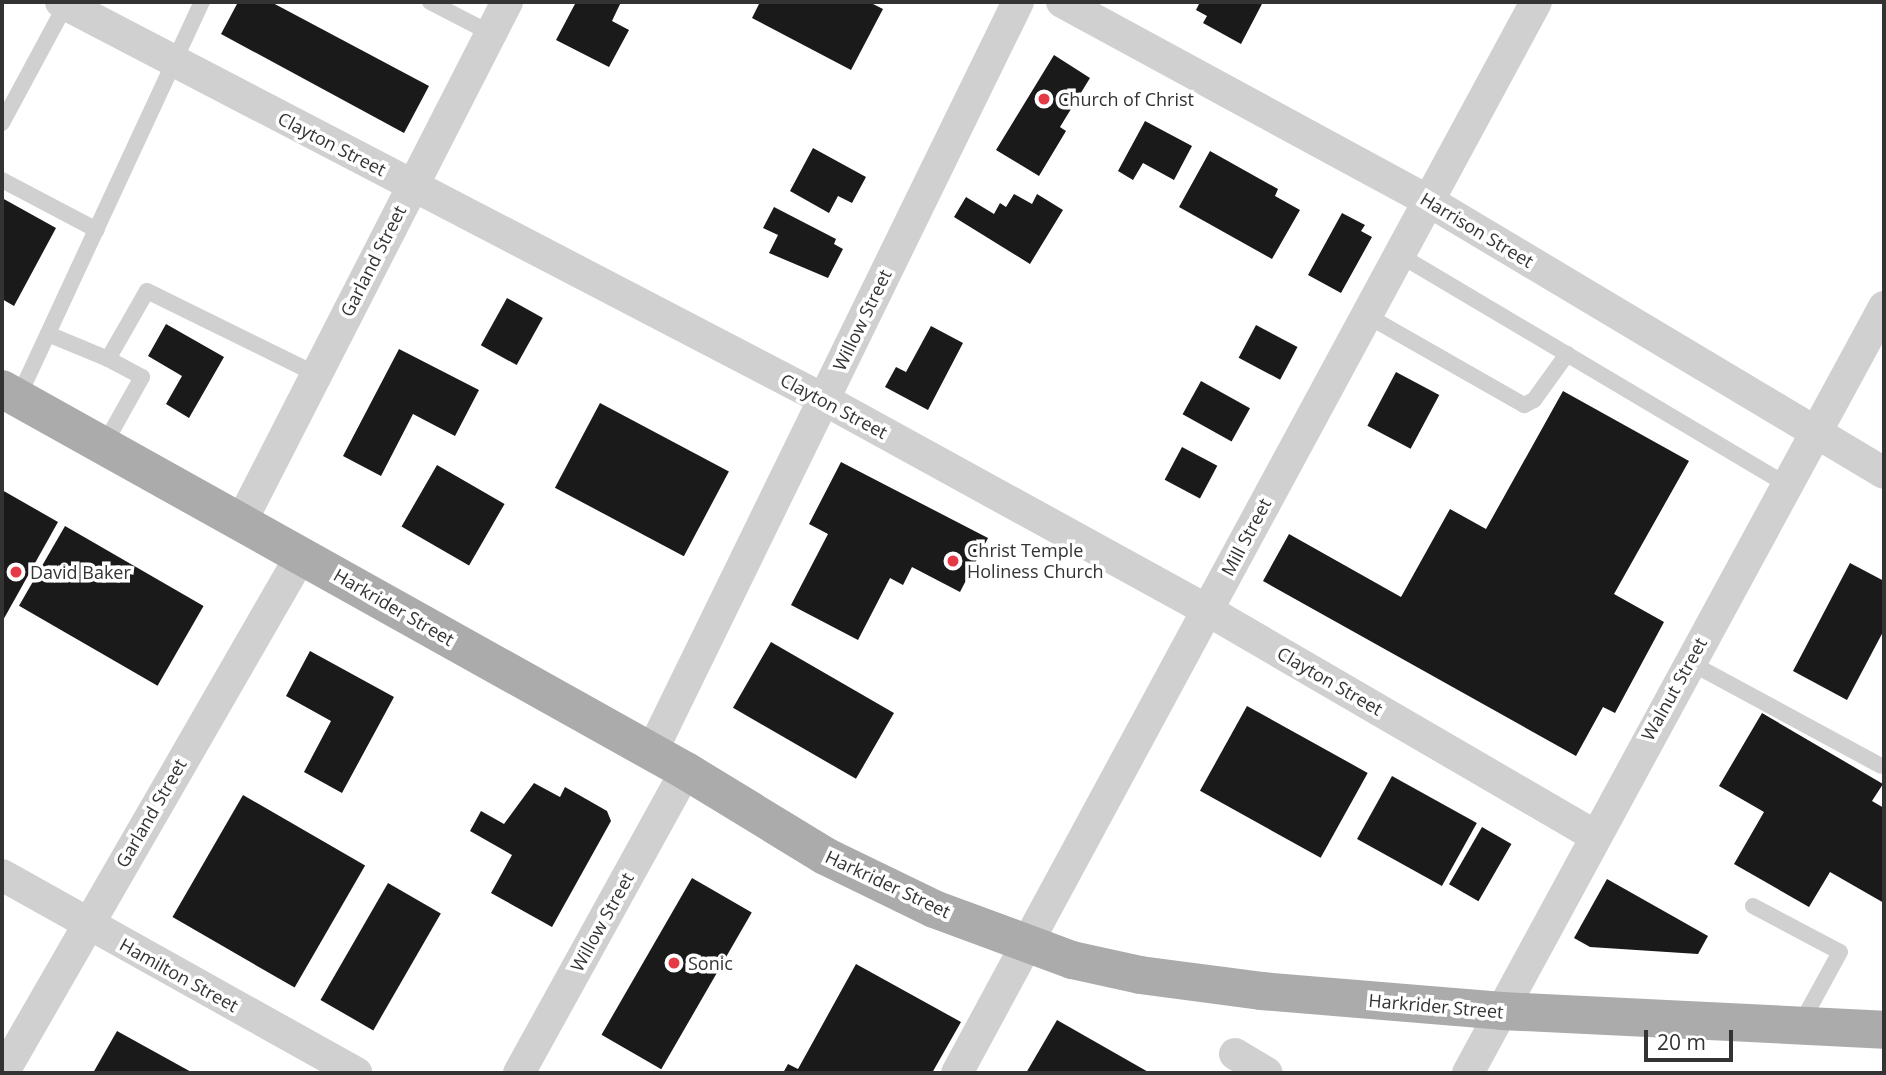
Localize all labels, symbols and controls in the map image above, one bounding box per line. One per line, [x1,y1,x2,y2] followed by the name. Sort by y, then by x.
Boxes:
[1058,88,1194,110] place label: Church of Christ
[1036,91,1052,107] marker: Church of Christ
[274,108,390,180] street label: Clayton Street
[1417,188,1537,272] street label: Harrison Street
[336,202,410,320] street label: Garland Street
[828,266,896,374] street label: Willow Street
[777,369,891,443] street label: Clayton Street
[1217,495,1275,579] street label: Mill Street
[967,540,1104,582] place label: Christ Temple Holiness Church
[945,553,961,569] marker: Christ Temple Holiness Church
[30,561,131,583] place label: David Baker
[8,564,24,580] marker: David Baker
[330,564,458,650] street label: Harkrider Street
[1637,634,1711,744] street label: Walnut Street
[1273,642,1387,720] street label: Clayton Street
[111,755,191,871] street label: Garland Street
[822,846,954,922] street label: Harkrider Street
[566,869,638,975] street label: Willow Street
[116,933,242,1017] street label: Hamilton Street
[688,952,733,974] place label: Sonic
[666,955,682,971] marker: Sonic
[1368,989,1504,1023] street label: Harkrider Street
[1648,1016,1737,1060] scale bar
[1657,1028,1706,1056] text: 20 m

